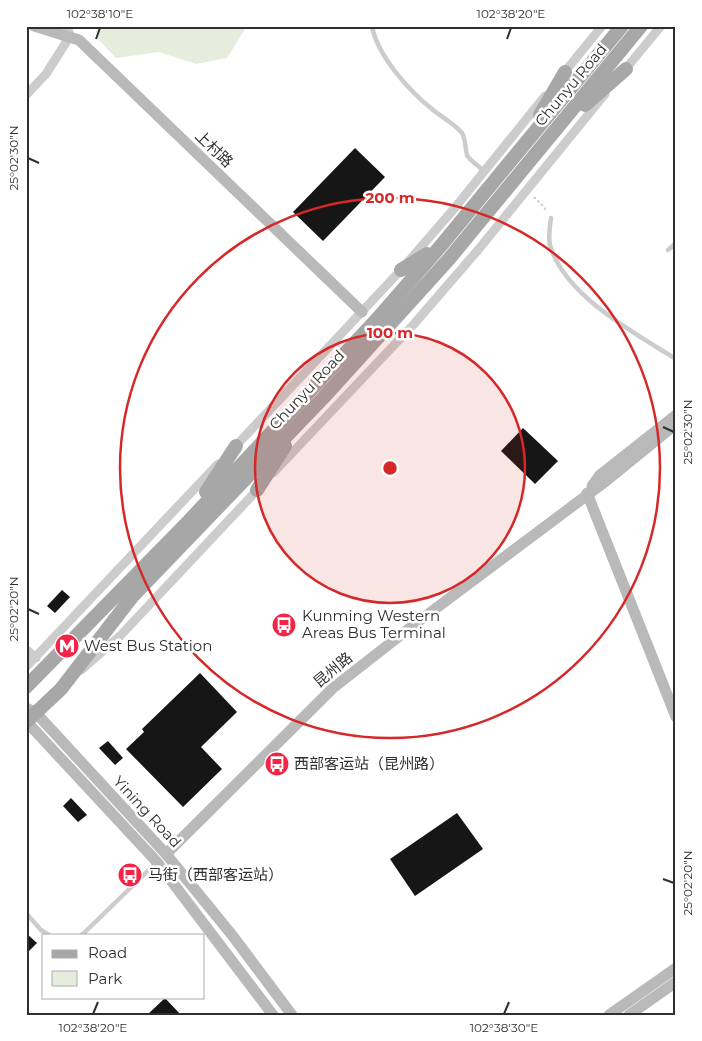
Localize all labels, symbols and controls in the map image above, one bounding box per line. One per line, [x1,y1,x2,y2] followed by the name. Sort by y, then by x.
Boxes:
[67,6,133,21] text: 102°38'10"E
[477,6,545,21] text: 102°38'20"E
[531,39,611,130] street label: Chunyu Road
[6,126,21,190] text: 25°02'30"N
[192,126,237,171] street label: 上村路
[365,188,415,207] text: 200 m
[367,323,413,342] text: 100 m
[265,346,348,433] street label: Chunyu Road
[680,400,695,464] text: 25°02'30"N
[381,459,399,477] centre of rings
[6,576,21,642] text: 25°02'20"N
[302,606,446,642] place label: Kunming Western Areas Bus Terminal
[271,612,297,638] bus stop icon: Kunming Western Areas Bus Terminal
[54,633,80,659] metro station icon: West Bus Station
[84,636,212,655] place label: West Bus Station
[309,648,356,691] street label: 昆州路
[264,751,290,777] bus stop icon: 西部客运站（昆州路）
[294,754,444,773] place label: 西部客运站（昆州路）
[109,772,185,851] street label: Yining Road
[680,850,695,916] text: 25°02'20"N
[117,862,143,888] bus stop icon: 马街（西部客运站）
[148,865,283,884] place label: 马街（西部客运站）
[42,934,205,998] legend
[88,943,127,962] text: Road
[88,969,122,988] text: Park
[59,1020,127,1035] text: 102°38'20"E
[470,1020,538,1035] text: 102°38'30"E

